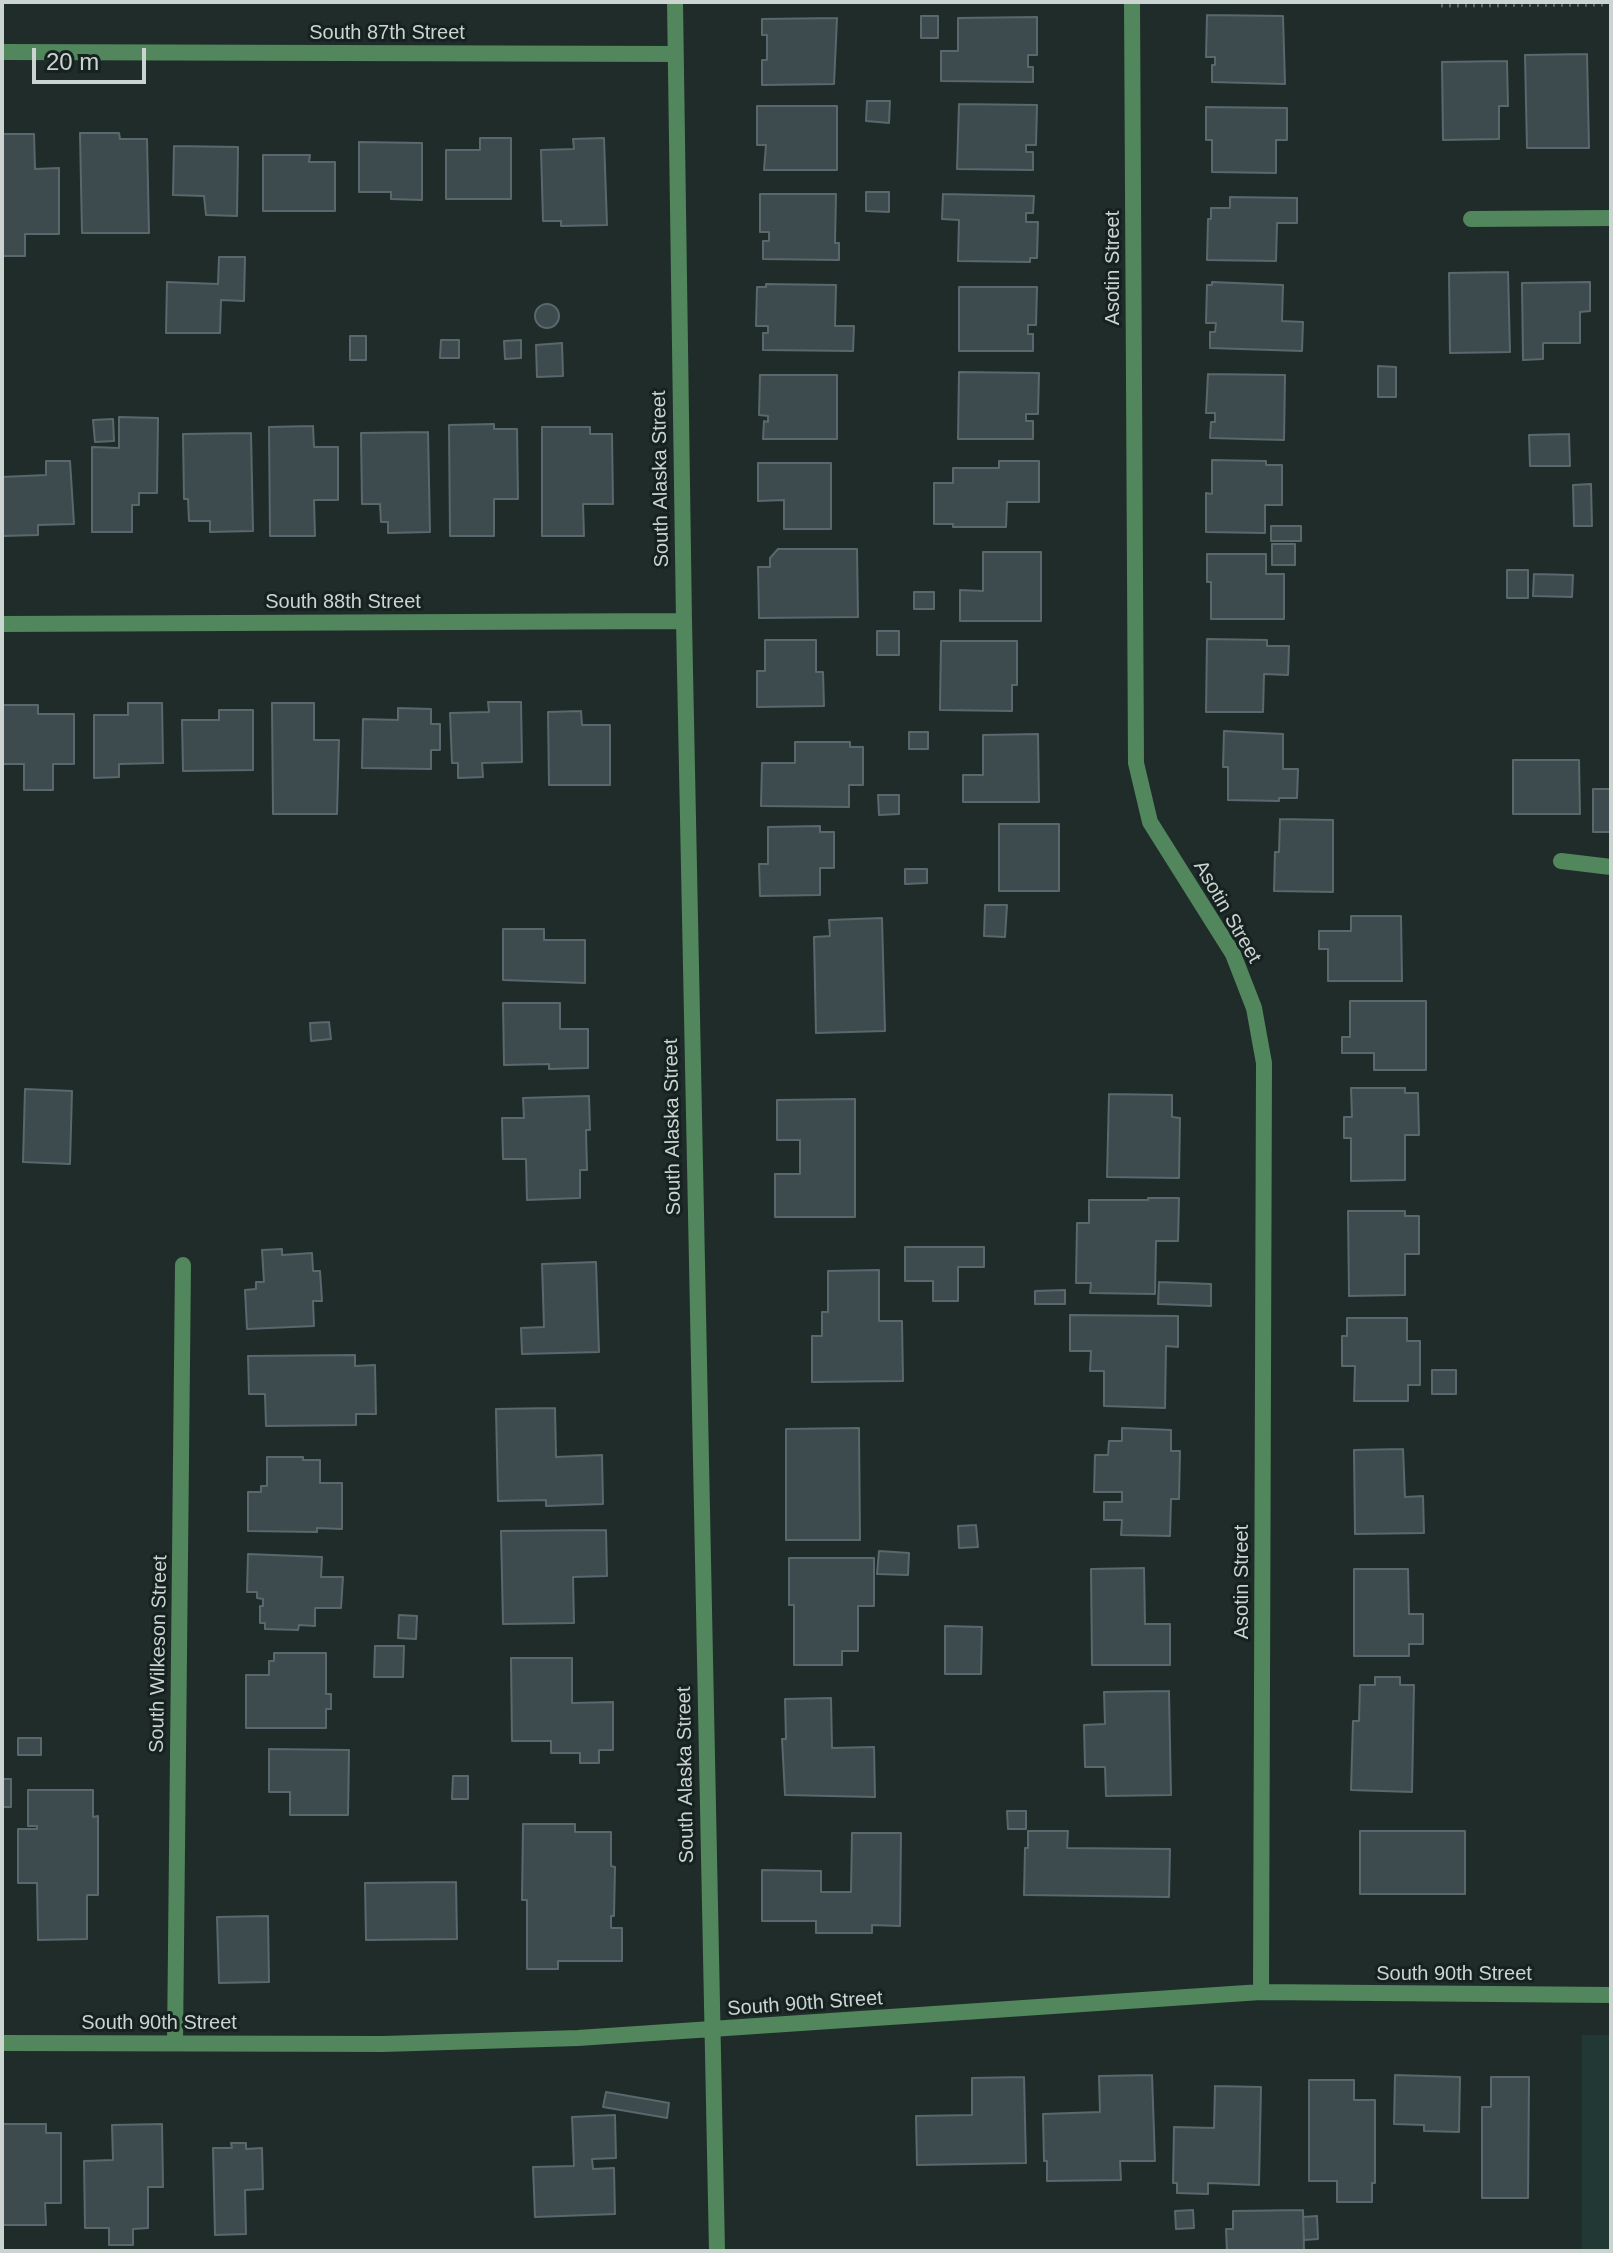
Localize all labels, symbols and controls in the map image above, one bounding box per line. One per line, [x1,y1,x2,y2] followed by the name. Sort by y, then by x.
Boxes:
[309,21,465,45] street label: South 87th Street
[36,32,150,82] scale bar
[46,48,99,75] text: 20 m
[1101,211,1125,325] street label: Asotin Street
[647,390,675,568] street label: South Alaska Street
[265,590,421,614] street label: South 88th Street
[1188,856,1266,968] street label: Asotin Street
[659,1038,687,1216] street label: South Alaska Street
[1230,1525,1254,1639] street label: Asotin Street
[145,1555,173,1753] street label: South Wilkeson Street
[672,1686,700,1864] street label: South Alaska Street
[1376,1962,1532,1986] street label: South 90th Street
[727,1987,883,2021] street label: South 90th Street
[81,2011,237,2035] street label: South 90th Street

